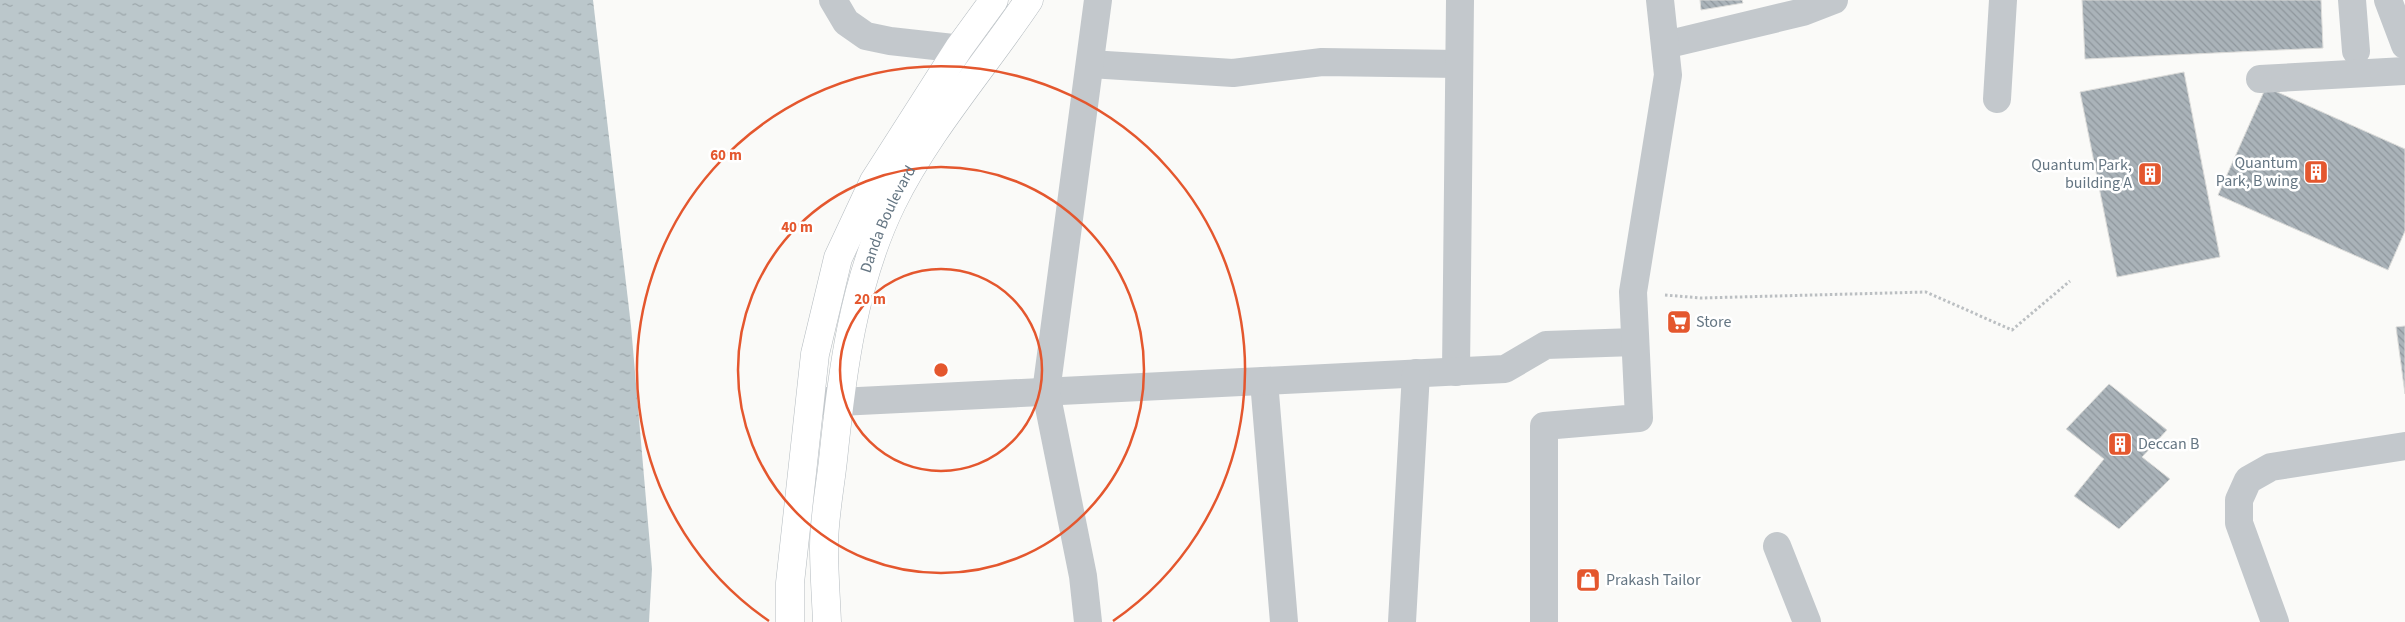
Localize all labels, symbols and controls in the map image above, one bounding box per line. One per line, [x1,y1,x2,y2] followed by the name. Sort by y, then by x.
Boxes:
[710,145,742,166] text: 60 m
[2216,152,2298,192] place label: Quantum Park, B wing
[2031,154,2132,194] place label: Quantum Park, building A
[2303,159,2329,185] building icon: Quantum Park, B wing
[855,161,921,276] street label: Danda Boulevard
[2137,161,2163,187] building icon: Quantum Park, building A
[781,217,813,238] text: 40 m
[854,289,886,310] text: 20 m
[1666,309,1692,335] supermarket icon: Store
[1696,311,1731,333] place label: Store
[932,361,950,379] centre of rings
[2107,431,2133,457] building icon: Deccan B
[2138,433,2199,455] place label: Deccan B
[1575,567,1601,593] shop icon: Prakash Tailor
[1606,569,1701,591] place label: Prakash Tailor

